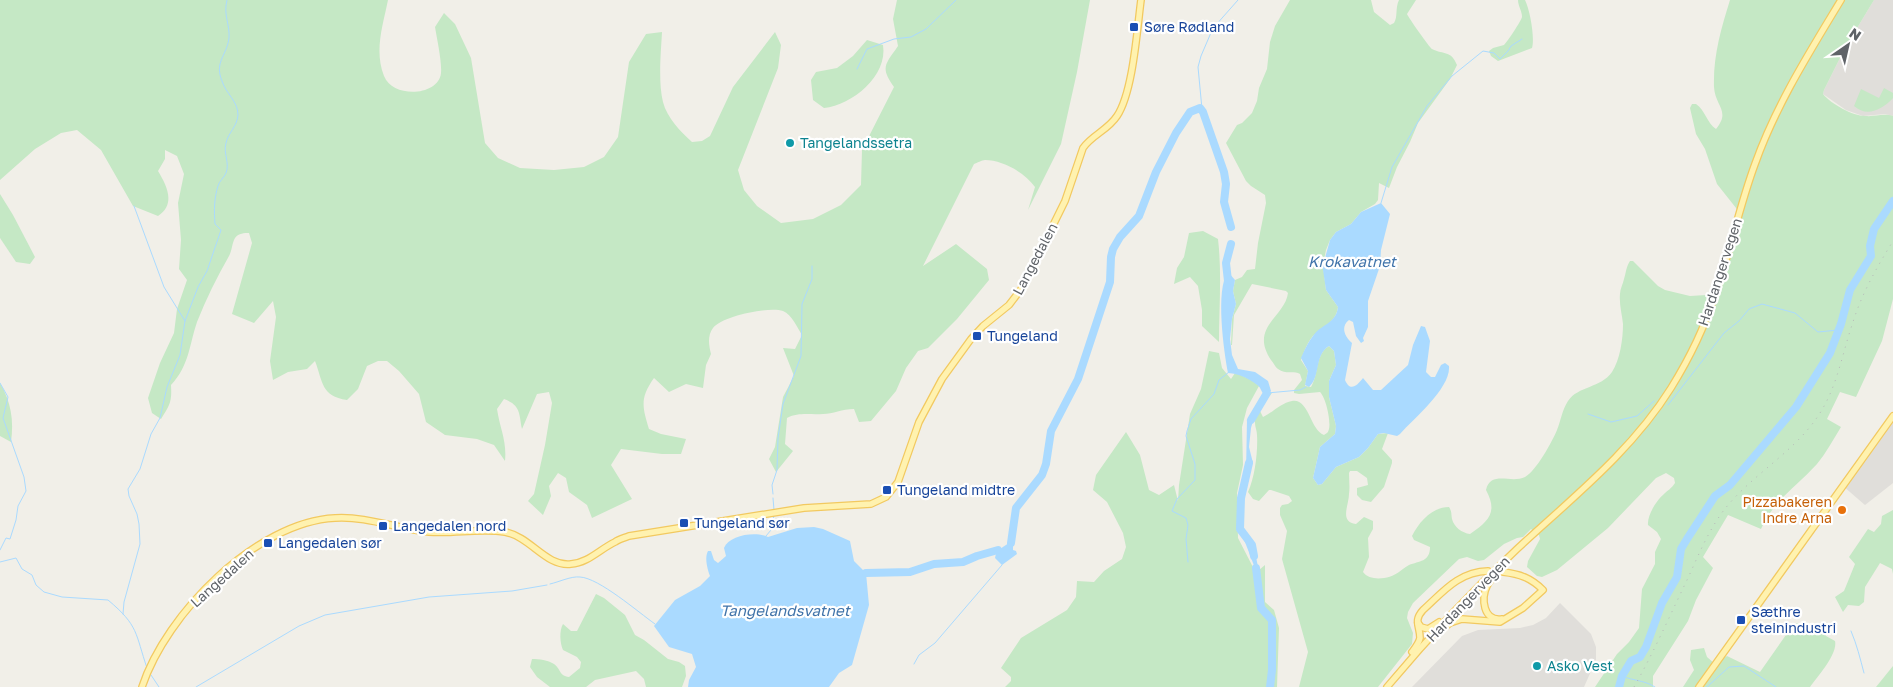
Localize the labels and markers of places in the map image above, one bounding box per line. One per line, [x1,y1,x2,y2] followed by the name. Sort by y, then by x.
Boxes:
[1144,18,1234,35] place label: Søre Rødland
[1128,21,1140,33] marker: Søre Rødland
[800,134,912,151] place label: Tangelandssetra
[784,137,796,149] marker: Tangelandssetra
[987,327,1058,344] place label: Tungeland
[971,330,983,342] marker: Tungeland
[897,481,1015,498] place label: Tungeland midtre
[881,484,893,496] marker: Tungeland midtre
[1742,493,1832,526] place label: Pizzabakeren Indre Arna
[1836,504,1848,516] marker: Pizzabakeren Indre Arna
[694,514,790,531] place label: Tungeland sør
[393,517,506,534] place label: Langedalen nord
[678,517,690,529] marker: Tungeland sør
[377,520,389,532] marker: Langedalen nord
[278,534,382,551] place label: Langedalen sør
[262,537,274,549] marker: Langedalen sør
[1751,603,1836,636] place label: Sæthre steinindustri
[1735,614,1747,626] marker: Sæthre steinindustri
[1547,657,1613,674] place label: Asko Vest
[1531,660,1543,672] marker: Asko Vest

